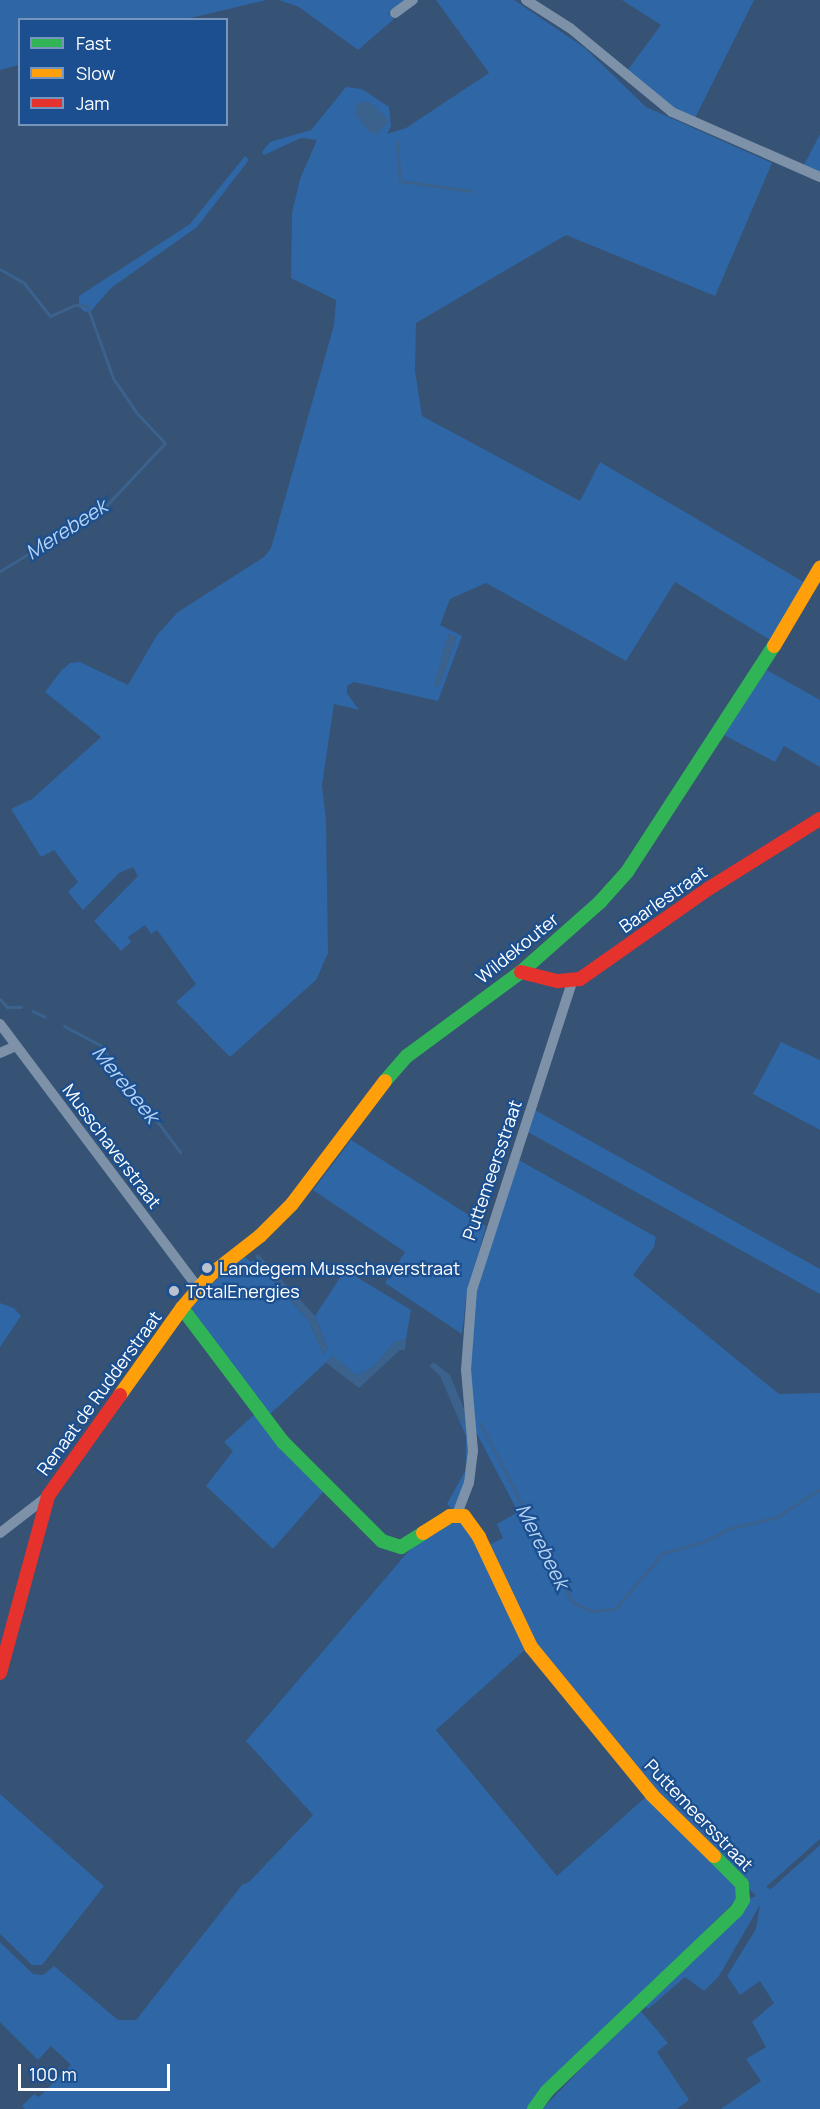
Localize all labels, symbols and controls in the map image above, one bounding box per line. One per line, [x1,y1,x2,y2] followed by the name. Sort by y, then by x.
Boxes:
[18,18,228,126] legend
[76,31,111,55] text: Fast
[76,61,115,85] text: Slow
[76,91,110,115] text: Jam
[21,494,111,564] water label: Merebeek
[615,861,711,937] street label: Baarlestraat
[471,908,563,988] street label: Wildekouter
[88,1041,164,1127] water label: Merebeek
[58,1079,166,1213] street label: Musschaverstraat
[458,1097,526,1243] street label: Puttemeersstraat
[219,1257,460,1279] place label: Landegem Musschaverstraat
[200,1261,214,1275] marker: Landegem Musschaverstraat
[186,1280,300,1302] place label: TotalEnergies
[167,1284,181,1298] marker: TotalEnergies
[32,1307,166,1479] street label: Renaat de Rudderstraat
[511,1499,575,1593] water label: Merebeek
[640,1755,758,1875] street label: Puttemeersstraat
[21,2052,172,2090] scale bar
[29,2062,77,2086] text: 100 m

